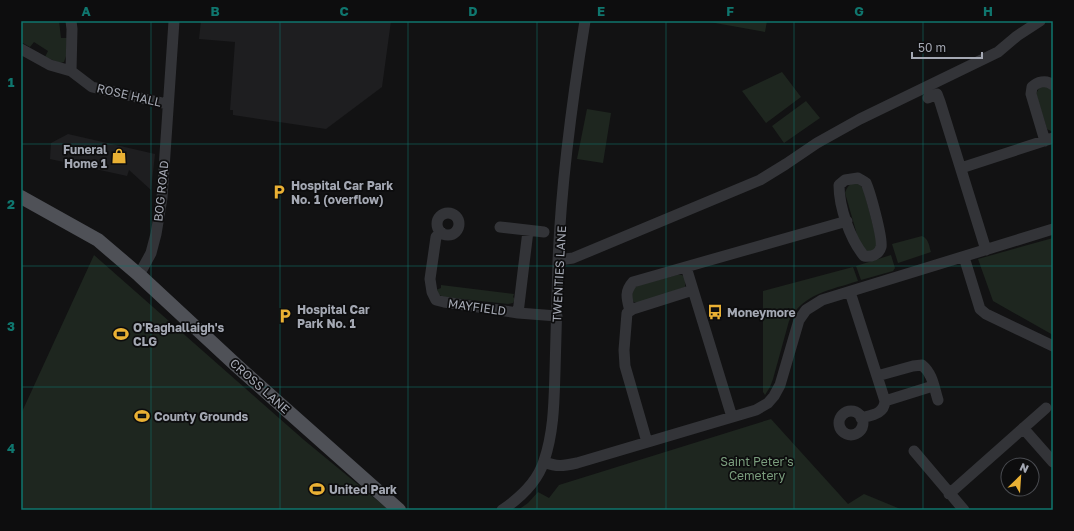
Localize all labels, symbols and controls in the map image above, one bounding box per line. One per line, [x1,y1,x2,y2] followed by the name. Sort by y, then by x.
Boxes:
[81,3,91,19] text: A
[210,3,220,19] text: B
[339,3,349,19] text: C
[468,3,478,19] text: D
[597,3,605,19] text: E
[726,3,734,19] text: F
[854,3,864,19] text: G
[983,3,993,19] text: H
[912,34,982,60] scale bar
[918,40,946,55] text: 50 m
[8,74,15,90] text: 1
[95,80,163,110] street label: ROSE HALL
[63,142,107,171] place label: Funeral Home 1
[110,147,128,165] shop icon: Funeral Home 1
[150,160,172,222] street label: BOG ROAD
[291,178,393,207] place label: Hospital Car Park No. 1 (overflow)
[270,183,288,201] parking icon: Hospital Car Park No. 1 (overflow)
[7,196,15,212] text: 2
[549,225,569,323] street label: TWENTIES LANE
[447,296,507,318] street label: MAYFIELD
[297,302,370,331] place label: Hospital Car Park No. 1
[706,303,724,321] bus stop icon: Moneymore
[727,305,795,320] place label: Moneymore
[276,307,294,325] parking icon: Hospital Car Park No. 1
[7,318,15,334] text: 3
[133,320,225,349] place label: O'Raghallaigh's CLG
[112,325,130,343] sports icon: O'Raghallaigh's CLG
[227,355,293,417] street label: CROSS LANE
[133,407,151,425] sports icon: County Grounds
[154,409,249,424] place label: County Grounds
[7,440,15,456] text: 4
[720,454,794,483] park label: Saint Peter's Cemetery
[1000,457,1040,497] north arrow
[1018,460,1031,475] text: N
[308,480,326,498] sports icon: United Park
[329,482,397,497] place label: United Park

